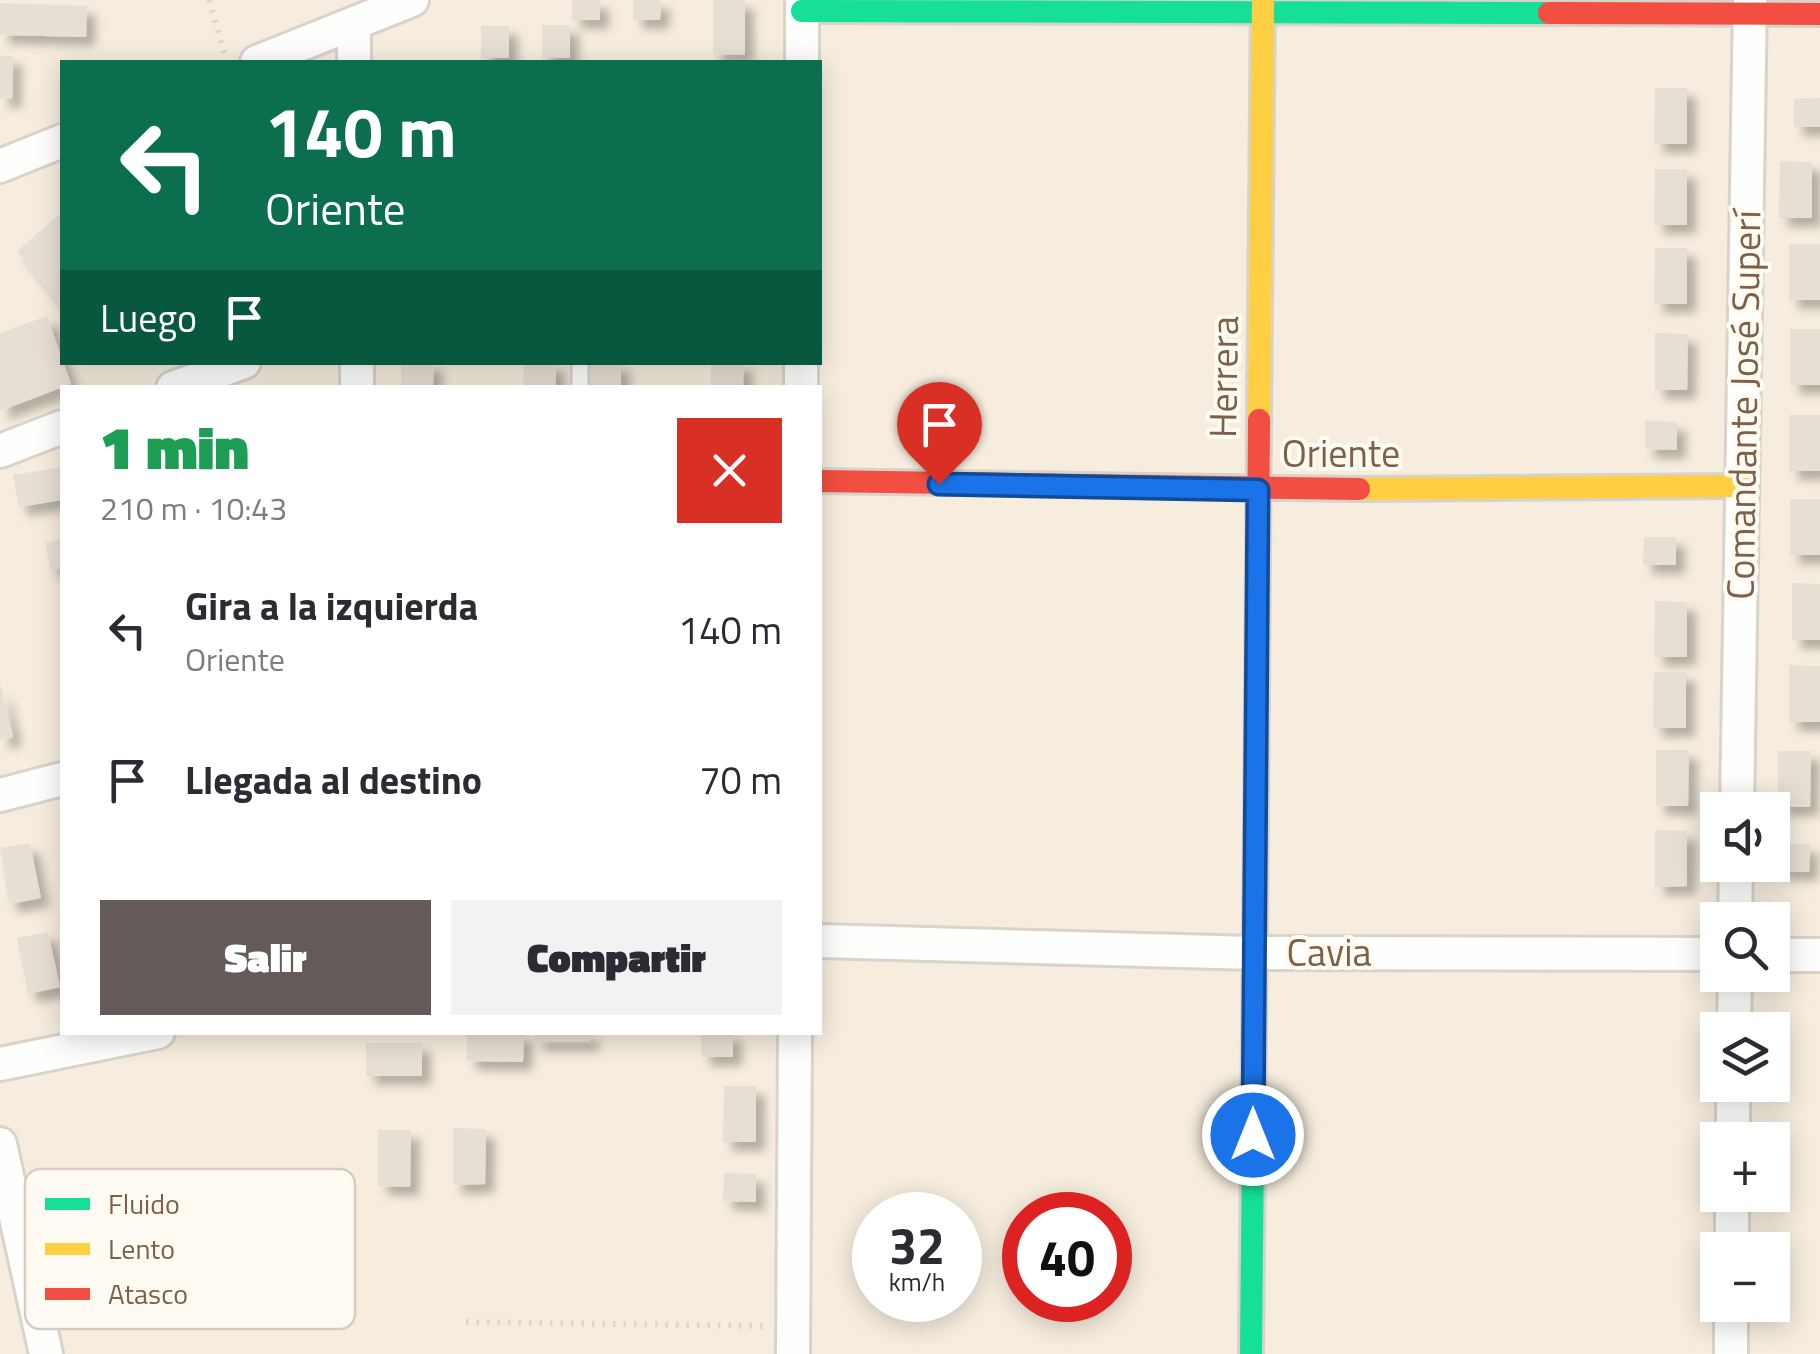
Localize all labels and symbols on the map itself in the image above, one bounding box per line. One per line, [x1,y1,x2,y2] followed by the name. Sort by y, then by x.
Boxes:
[1711,207,1775,600] street label: Comandante José Superí
[1193,316,1253,438] street label: Herrera
[897,382,982,485] pin
[1282,424,1400,482] street label: Oriente
[1286,923,1372,981] street label: Cavia
[1201,1083,1305,1187] position arrow
[25,1169,355,1329] legend
[108,1182,180,1225] text: Fluido
[1002,1192,1132,1322] speed limit sign: 40
[108,1227,175,1270] text: Lento
[108,1272,188,1315] text: Atasco

